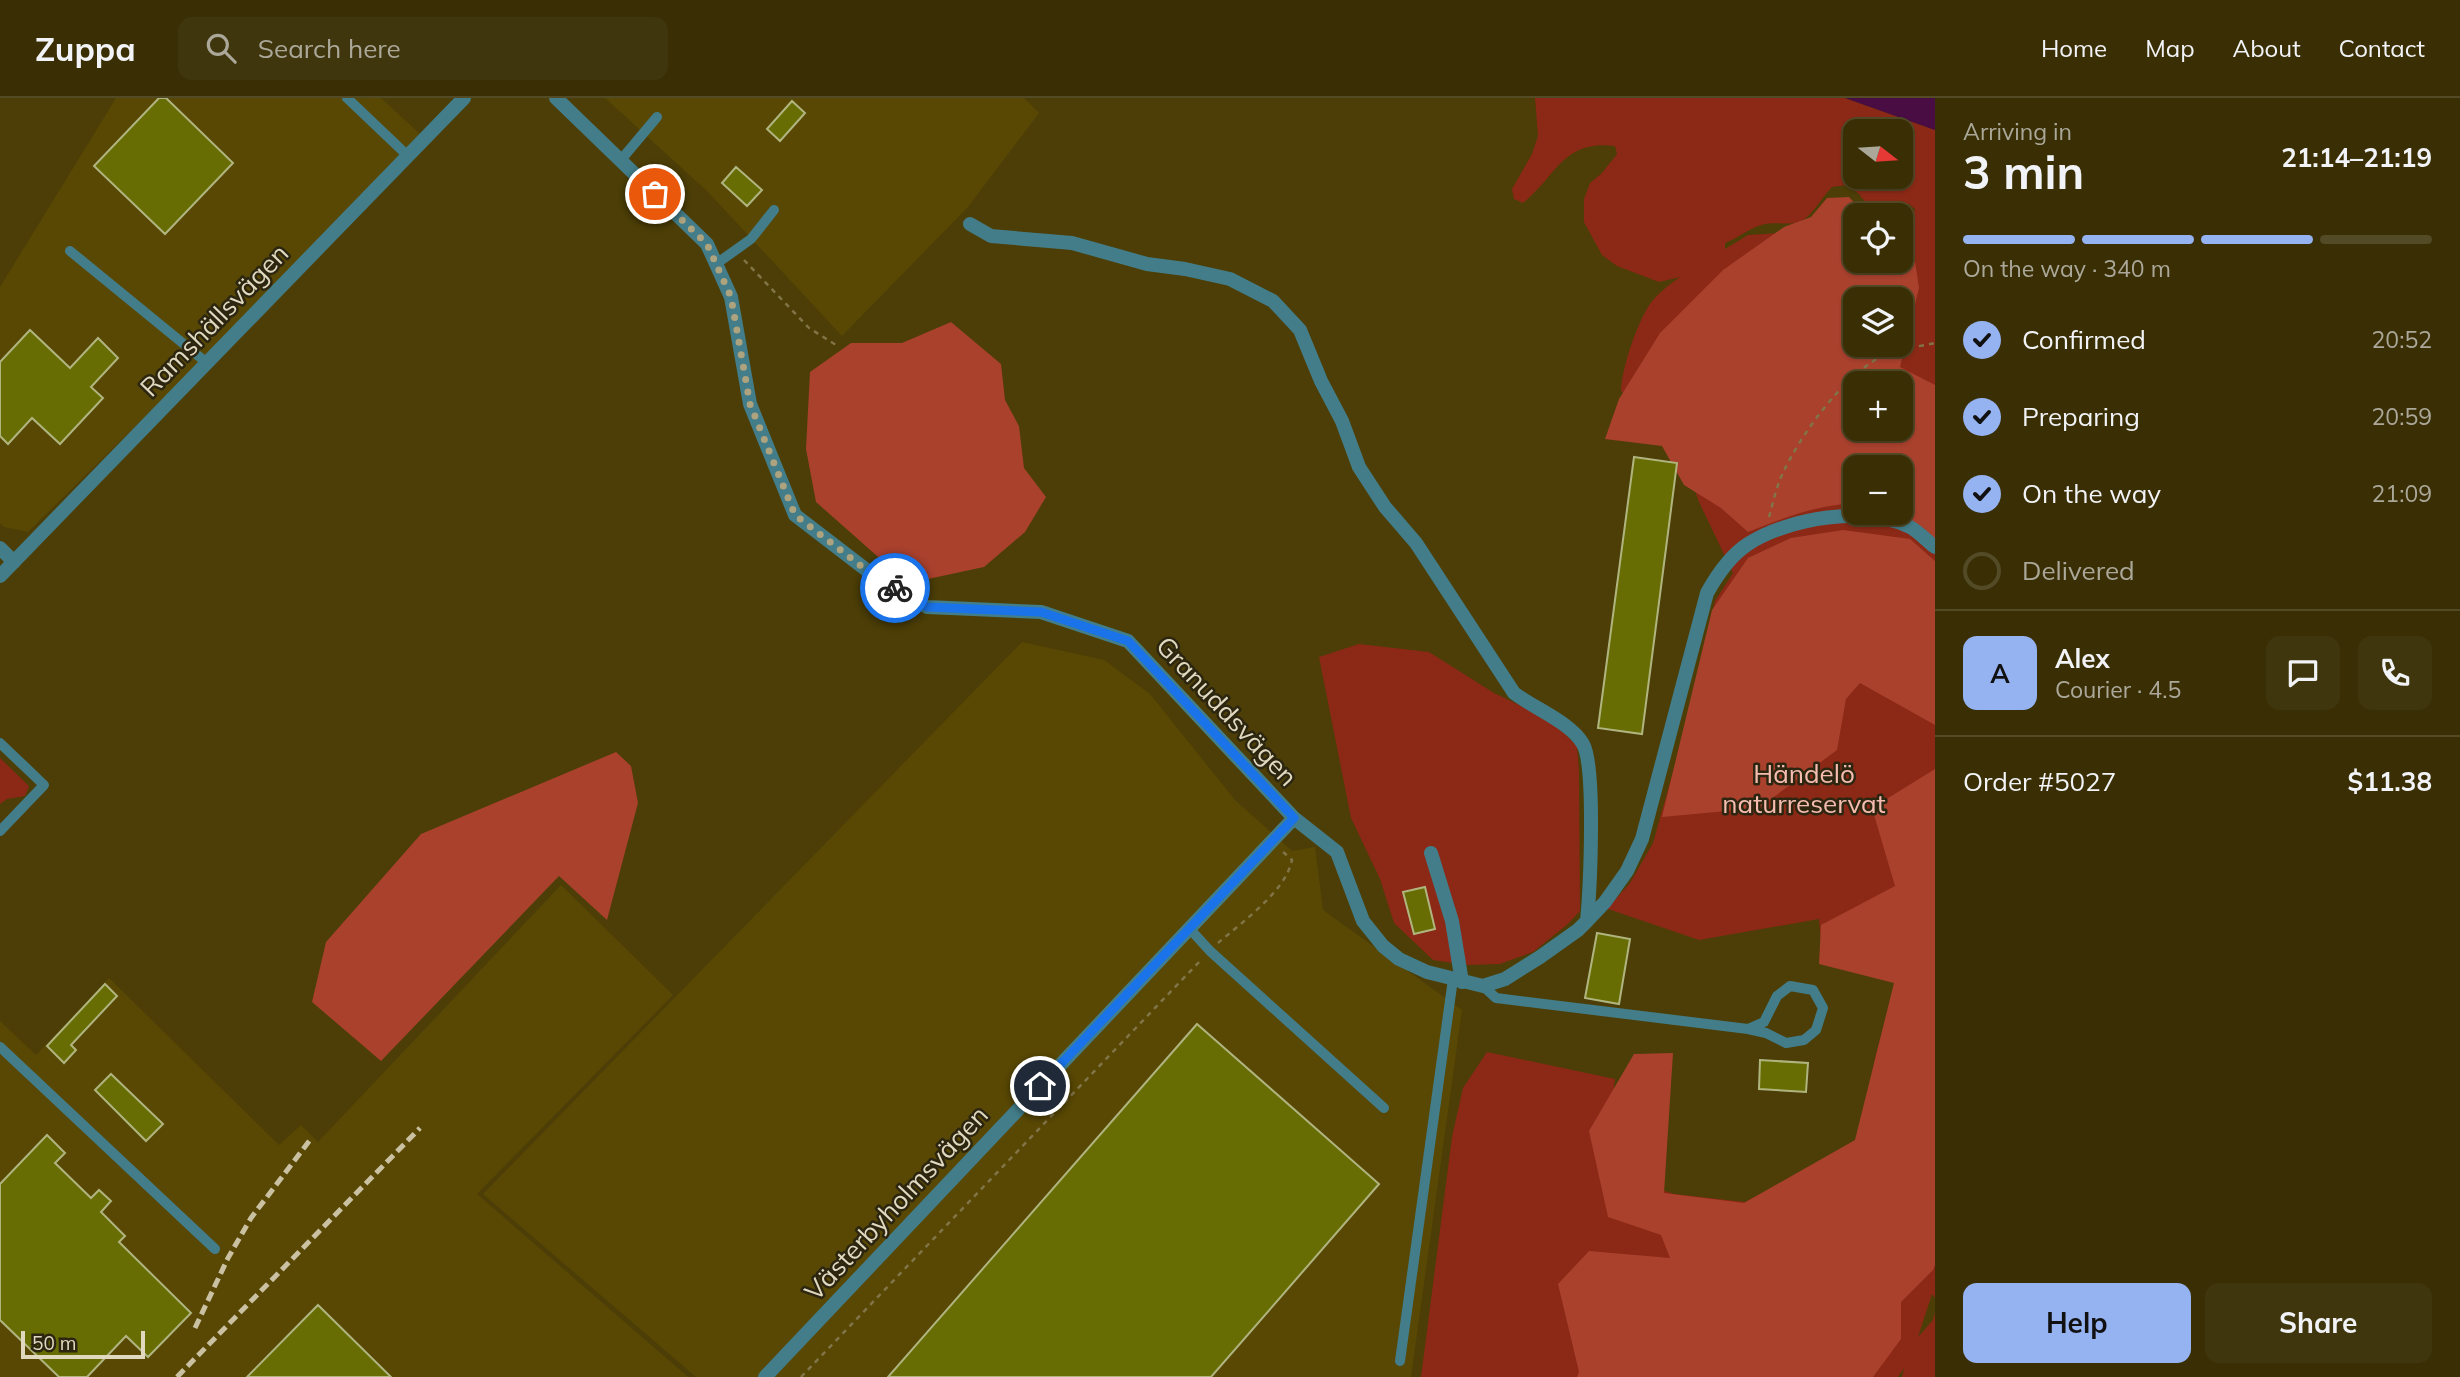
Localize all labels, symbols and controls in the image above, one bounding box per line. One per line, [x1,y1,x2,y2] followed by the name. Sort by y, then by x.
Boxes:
[178,17,668,80] search box
[35,28,136,69] text: Zuppa
[202,29,240,67] icon: search
[258,32,401,65] text: Search here
[2041,33,2107,63] text: Home
[2145,33,2195,63] text: Map
[2233,33,2301,63] text: About
[2339,33,2425,63] text: Contact
[1963,117,2072,146] text: Arriving in
[1843,119,1913,189] north arrow
[1843,119,1913,525] map controls
[2281,141,2432,174] text: 21:14–21:19
[1963,143,2084,201] text: 3 min
[625,164,685,224] pin
[636,175,674,213] icon: bag
[1843,203,1913,273] button: locate
[133,237,295,403] street label: Ramshällsvägen
[1963,254,2171,283] text: On the way · 340 m
[1843,287,1913,357] button: layers
[1963,321,2001,359] icon: check
[2022,323,2146,356] text: Confirmed
[2372,325,2432,354] text: 20:52
[1843,371,1913,441] button: +
[1963,398,2001,436] icon: check
[2022,400,2140,433] text: Preparing
[2372,402,2432,431] text: 20:59
[1843,455,1913,525] button: −
[1963,475,2001,513] icon: check
[2022,477,2161,510] text: On the way
[2372,479,2432,508] text: 21:09
[860,553,930,623] courier
[2022,554,2135,587] text: Delivered
[876,569,914,607] icon: bike
[1149,629,1305,793] street label: Granuddsvägen
[2266,636,2340,710] button: chat
[2358,636,2432,710] button: phone
[2055,642,2110,675] text: Alex
[1990,657,2010,690] text: A
[2055,675,2181,704] text: Courier · 4.5
[1722,757,1886,820] park label: Händelö naturreservat
[1963,765,2116,798] text: Order #5027
[2348,765,2432,798] text: $11.38
[1010,1056,1070,1116] pin
[1021,1067,1059,1105] icon: home
[797,1099,995,1307] street label: Västerbyholmsvägen
[1963,1283,2191,1363] button: Help
[2205,1283,2432,1363] button: Share
[21,1328,145,1360] scale bar
[32,1331,76,1355] text: 50 m

